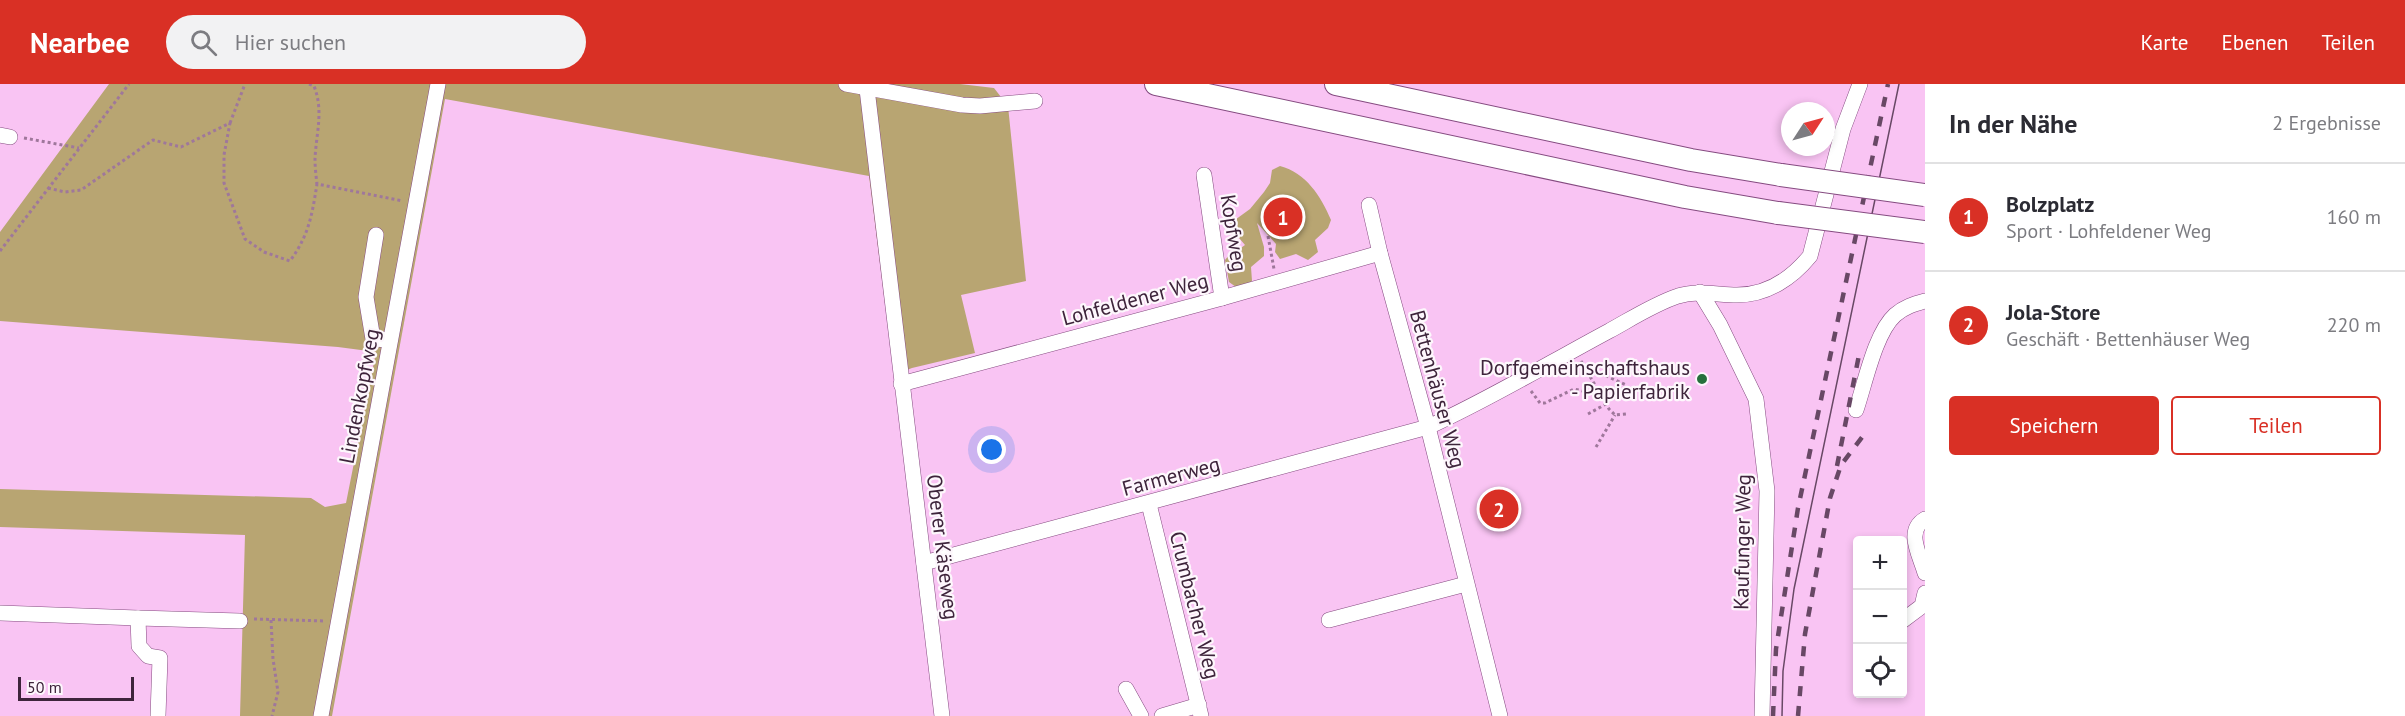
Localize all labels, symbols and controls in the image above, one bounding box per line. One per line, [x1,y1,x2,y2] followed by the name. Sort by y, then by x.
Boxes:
[166,15,586,69] search box
[30,24,130,61] text: Nearbee
[187,26,220,59] icon: search
[235,28,346,56] text: Hier suchen
[2141,29,2189,56] text: Karte
[2222,29,2288,56] text: Ebenen
[2321,29,2375,56] text: Teilen
[1781,102,1835,156] north arrow
[1949,107,2077,140] text: In der Nähe
[2272,110,2381,136] text: 2 Ergebnisse
[2006,190,2094,218] text: Bolzplatz
[1215,192,1253,274] street label: Kopfweg
[1264,194,1302,240] pin: 1
[1963,204,1974,230] text: 1
[2327,204,2381,230] text: 160 m
[2006,218,2212,244] text: Sport · Lohfeldener Weg
[1059,267,1211,331] street label: Lohfeldener Weg
[2006,298,2100,326] text: Jola-Store
[1404,307,1472,471] street label: Bettenhäuser Weg
[1963,312,1974,338] text: 2
[2327,312,2381,338] text: 220 m
[333,326,385,466] street label: Lindenkopfweg
[2006,326,2250,352] text: Geschäft · Bettenhäuser Weg
[1480,354,1690,405] place label: Dorfgemeinschaftshaus - Papierfabrik
[1695,372,1709,386] marker: Dorfgemeinschaftshaus - Papierfabrik
[1949,396,2159,455] button: Speichern
[2171,396,2381,455] button: Teilen
[977,435,1006,464] your location
[1119,450,1223,502] street label: Farmerweg
[921,473,965,621] street label: Oberer Käseweg
[1727,474,1757,610] street label: Kaufunger Weg
[1480,486,1518,532] pin: 2
[1164,528,1226,682] street label: Crumbacher Weg
[1853,536,1907,698] map controls
[1853,536,1907,590] button: +
[1853,590,1907,644] button: −
[1853,644,1907,698] button: locate
[18,674,134,702] scale bar
[27,677,62,697] text: 50 m

